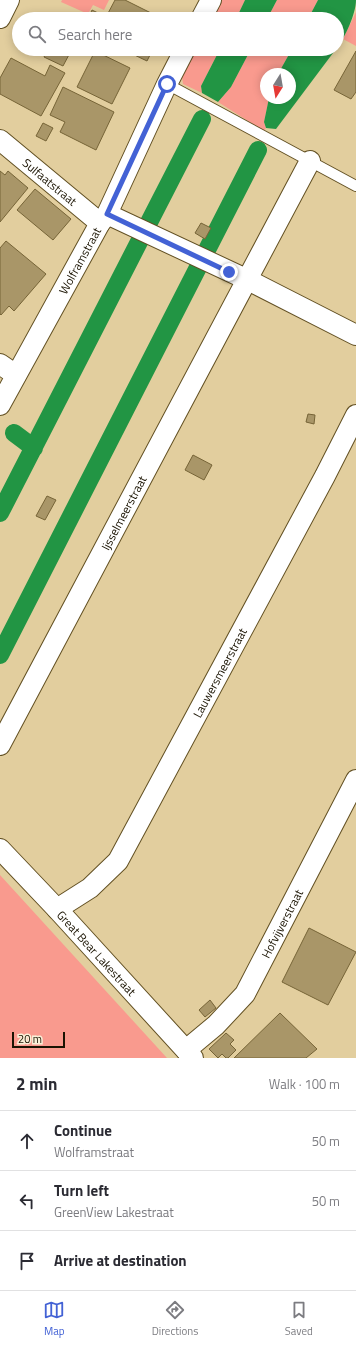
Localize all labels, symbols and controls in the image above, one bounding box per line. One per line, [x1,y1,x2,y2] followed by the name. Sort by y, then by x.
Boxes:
[12,12,344,56] search box
[26,23,48,45] icon: search
[58,23,132,46] text: Search here
[260,68,296,104] north arrow
[158,75,176,93] route start
[19,153,82,210] street label: Sulfaatstraat
[53,223,106,297] street label: Wolframstraat
[220,263,238,281] route end
[96,471,151,553] street label: Ijsselmeerstraat
[187,623,252,721] street label: Lauwersmeerstraat
[256,885,308,961] street label: Hofvijverstraat
[53,906,142,1000] street label: Great Bear Lakestraat
[12,1030,65,1049] scale bar
[18,1031,42,1047] text: 20 m
[16,1071,57,1097] text: 2 min
[269,1074,340,1094] text: Walk · 100 m
[54,1119,112,1142] text: Continue
[16,1130,38,1152] icon: ahead
[312,1131,340,1151] text: 50 m
[54,1142,134,1162] text: Wolframstraat
[54,1179,109,1202] text: Turn left
[16,1190,38,1212] icon: left
[312,1191,340,1211] text: 50 m
[54,1202,174,1222] text: GreenView Lakestraat
[54,1249,187,1272] text: Arrive at destination
[16,1250,38,1272] icon: arrive
[43,1299,65,1339] tab: Map
[152,1299,198,1339] tab: Directions
[285,1299,313,1339] tab: Saved

